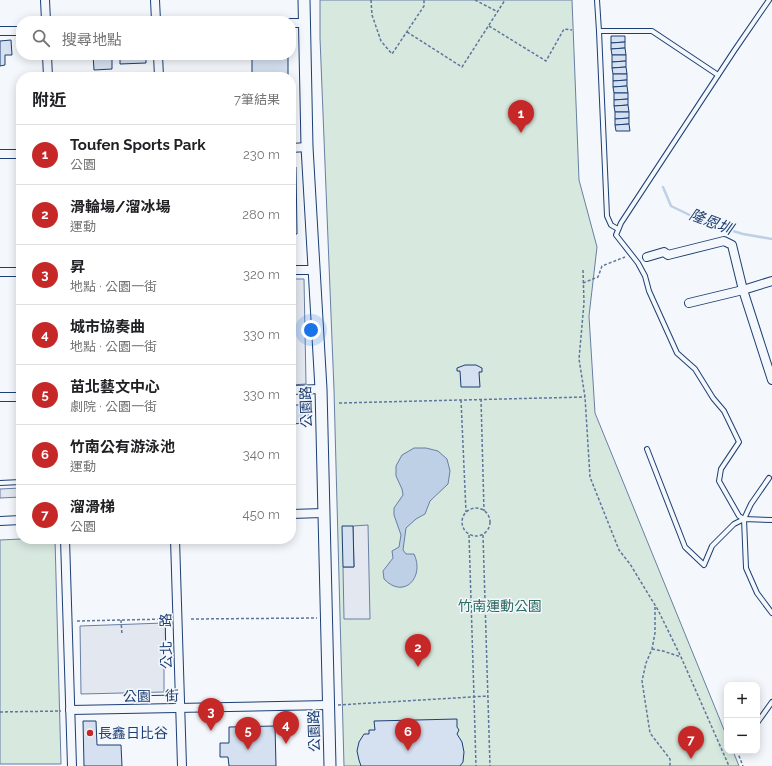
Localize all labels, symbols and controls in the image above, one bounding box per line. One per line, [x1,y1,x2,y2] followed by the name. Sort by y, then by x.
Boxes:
[16,16,296,60] search box
[30,27,52,49] icon: search
[62,31,122,49] text: 搜尋地點
[32,90,66,110] text: 附近
[234,92,280,107] text: 7筆結果
[508,100,534,133] pin: 1
[70,136,206,154] text: Toufen Sports Park
[42,147,48,162] text: 1
[243,147,280,162] text: 230 m
[70,157,96,172] text: 公園
[70,198,170,216] text: 滑輪場/溜冰場
[687,206,737,239] water label: 隆恩圳
[41,207,49,222] text: 2
[242,207,280,222] text: 280 m
[70,219,96,234] text: 運動
[70,258,85,276] text: 昇
[41,267,49,282] text: 3
[243,267,280,282] text: 320 m
[70,279,157,294] text: 地點 · 公園一街
[70,318,145,336] text: 城市協奏曲
[301,320,321,340] your location
[41,327,49,342] text: 4
[243,327,280,342] text: 330 m
[70,339,157,354] text: 地點 · 公園一街
[70,378,160,396] text: 苗北藝文中心
[297,386,315,428] street label: 公園路
[41,387,49,402] text: 5
[243,387,280,402] text: 330 m
[70,399,157,414] text: 劇院 · 公園一街
[70,438,175,456] text: 竹南公有游泳池
[41,447,49,462] text: 6
[243,447,280,462] text: 340 m
[70,459,96,474] text: 運動
[70,498,115,516] text: 溜滑梯
[41,507,49,522] text: 7
[243,507,280,522] text: 450 m
[70,519,96,534] text: 公園
[458,598,542,614] park label: 竹南運動公園
[158,613,174,669] street label: 公北一路
[405,634,431,667] pin: 2
[724,682,760,754] map controls
[724,682,760,718] button: +
[123,688,179,704] street label: 公園一街
[198,698,224,731] pin: 3
[305,710,323,752] street label: 公園路
[273,711,299,744] pin: 4
[235,717,261,750] pin: 5
[395,718,421,751] pin: 6
[724,718,760,754] button: −
[98,725,168,741] place label: 長鑫日比谷
[678,726,704,759] pin: 7
[85,728,95,738] marker: 長鑫日比谷

